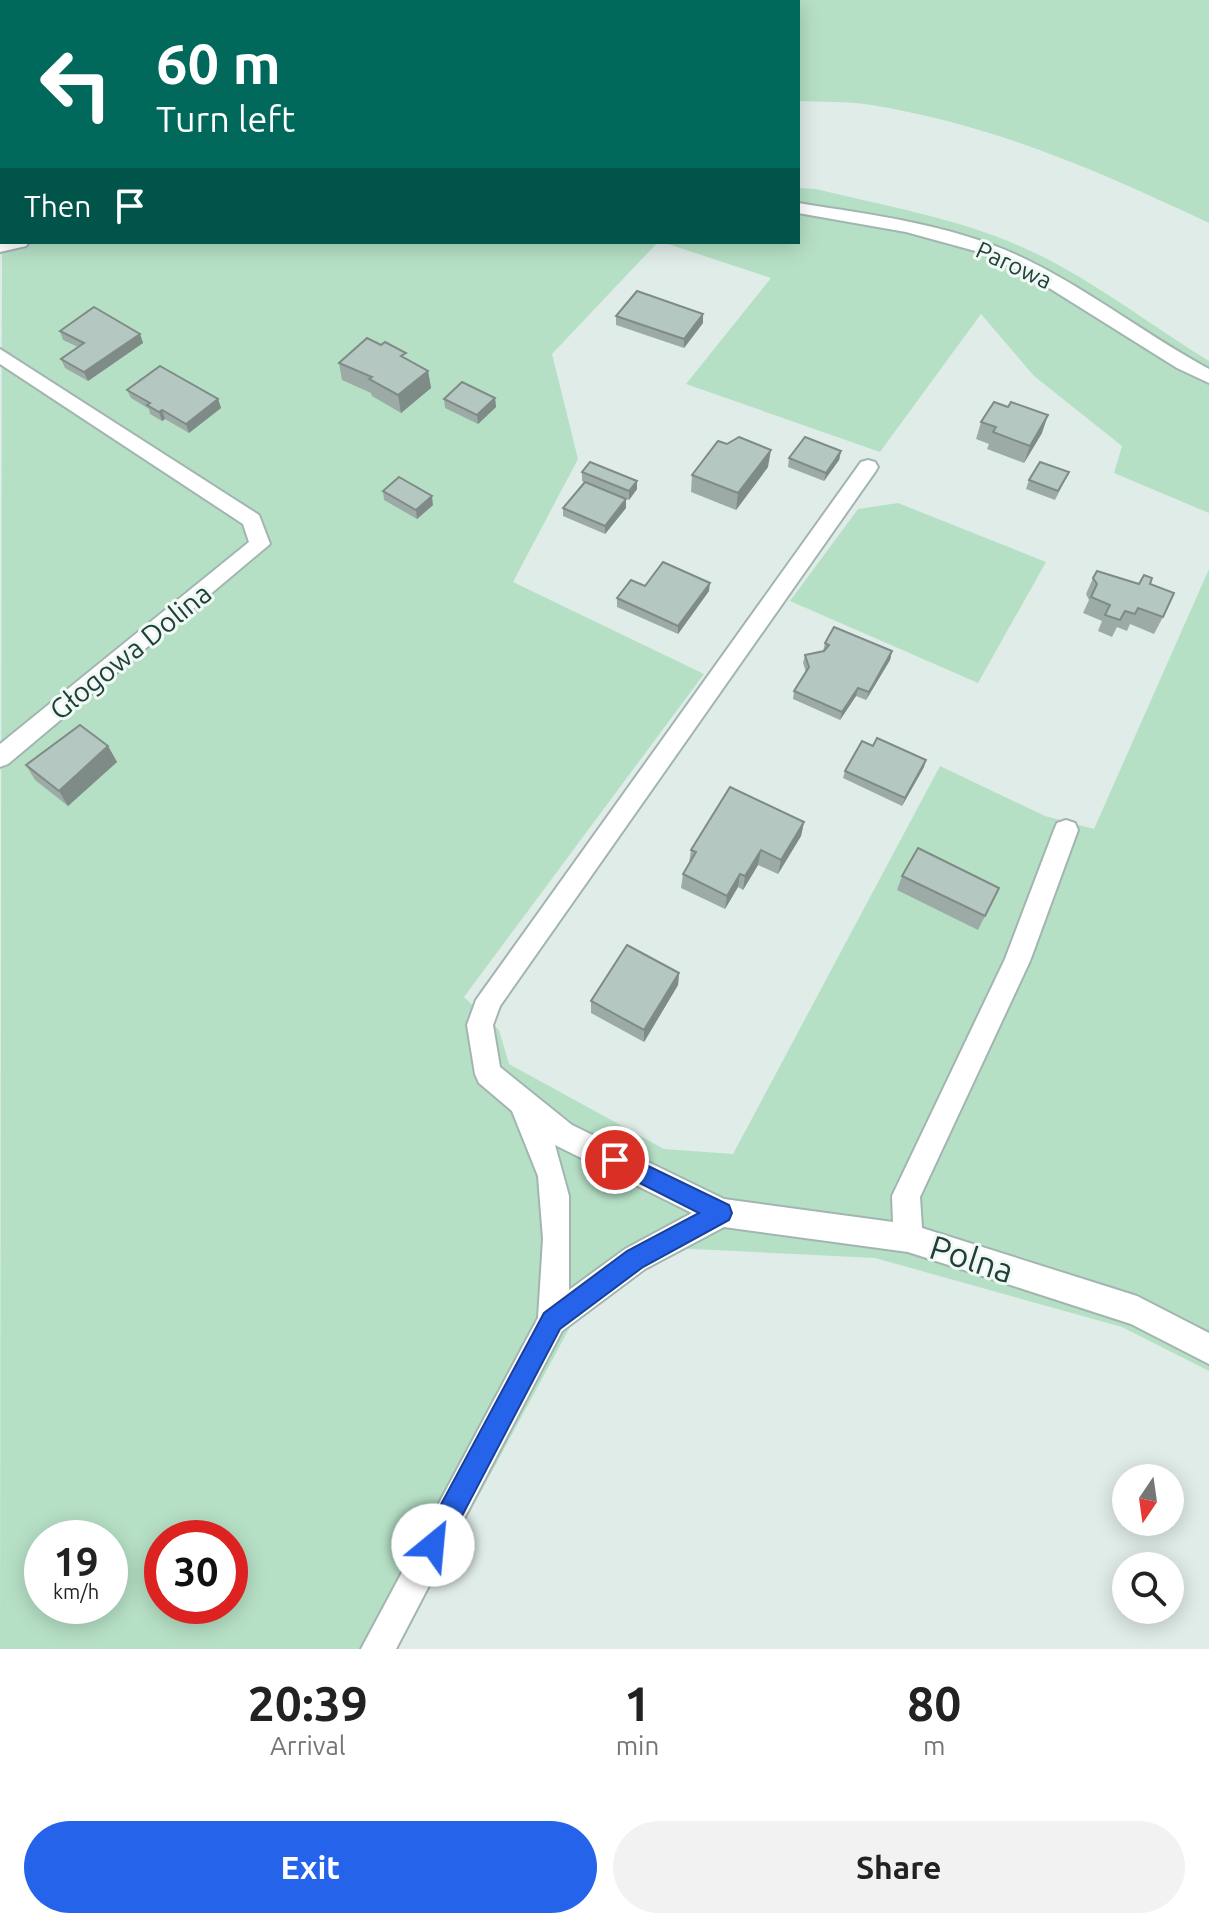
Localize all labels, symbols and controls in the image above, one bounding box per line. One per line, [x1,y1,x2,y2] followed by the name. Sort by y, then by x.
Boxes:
[24,32,128,136] icon: left
[156,32,281,95] text: 60 m
[156,98,295,139] text: Turn left
[108,184,152,228] icon: arrive
[24,189,92,223] text: Then
[972,236,1056,294] street label: Parowa
[43,577,217,725] street label: Głogowa Dolina
[581,1126,649,1194] pin
[593,1138,637,1182] icon: arrive
[925,1227,1019,1289] street label: Polna
[1112,1464,1184,1536] north arrow
[1112,1464,1184,1624] map controls
[391,1503,475,1587] position arrow
[144,1520,248,1624] speed limit sign: 30
[53,1539,99,1584] text: 19
[1112,1552,1184,1624] button: search
[53,1580,99,1603] text: km/h
[248,1676,368,1730] text: 20:39
[624,1676,651,1730] text: 1
[907,1676,961,1730] text: 80
[270,1731,346,1760] text: Arrival
[616,1731,659,1760] text: min
[923,1731,945,1760] text: m
[24,1821,597,1913] button: Exit
[613,1821,1185,1913] button: Share

